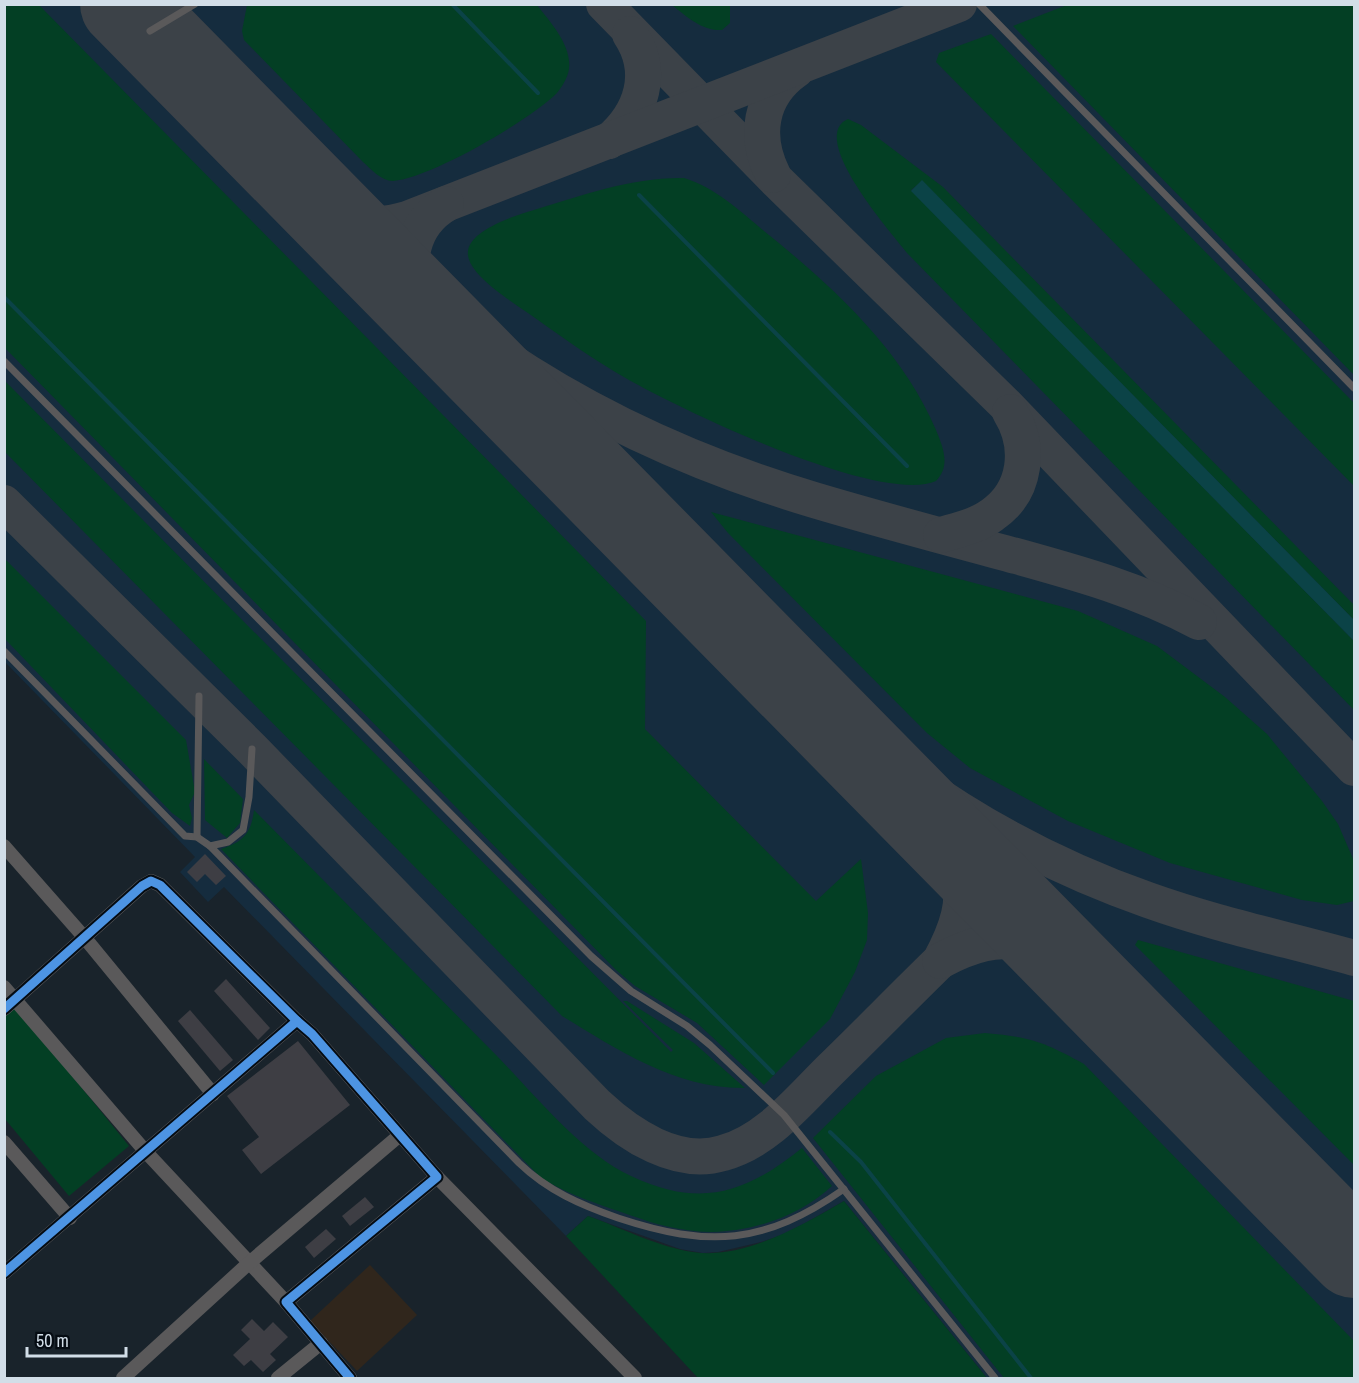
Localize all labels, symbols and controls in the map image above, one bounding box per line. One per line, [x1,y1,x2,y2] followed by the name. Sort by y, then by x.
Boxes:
[27,1320,126,1358] scale bar
[36,1328,69,1353] text: 50 m

